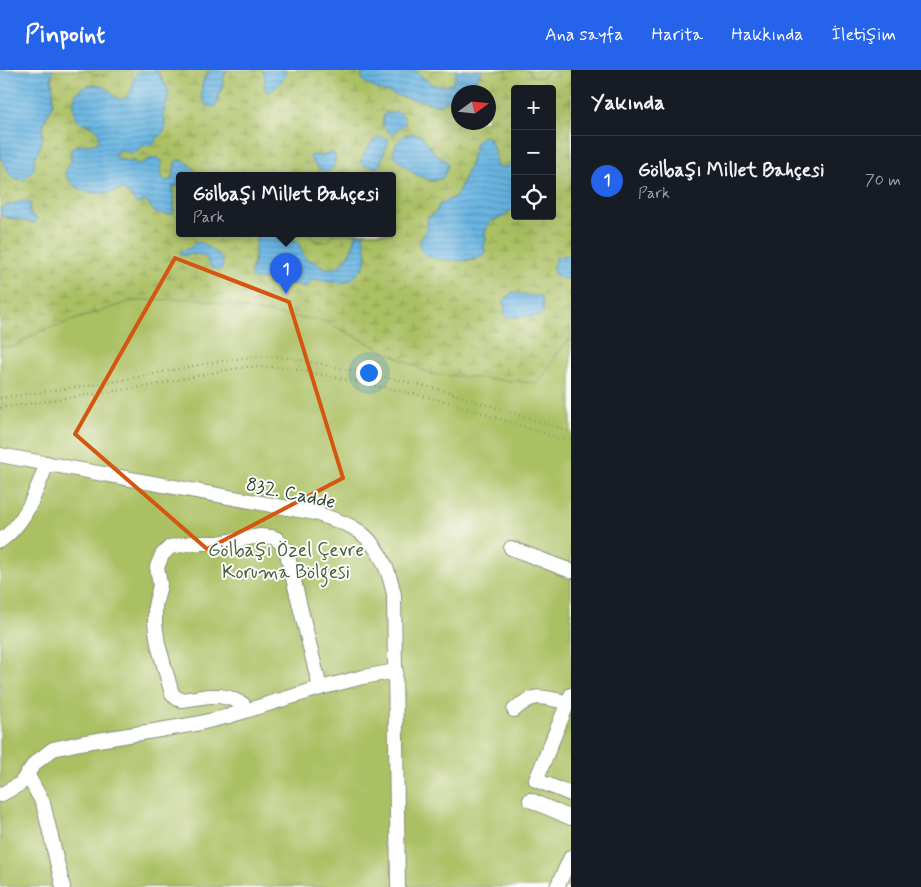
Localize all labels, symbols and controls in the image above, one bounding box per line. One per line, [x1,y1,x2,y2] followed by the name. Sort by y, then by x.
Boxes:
[25,20,105,51] text: Pinpoint
[545,23,624,47] text: Ana sayfa
[652,23,703,47] text: Harita
[731,23,804,47] text: Hakkında
[832,23,896,47] text: İletişim
[451,85,496,130] north arrow
[511,85,556,220] map controls
[511,85,556,130] button: +
[591,89,665,117] text: Yakında
[511,130,556,175] button: −
[638,158,825,183] text: Gölbaşı Millet Bahçesi
[603,170,611,191] text: 1
[865,170,901,191] text: 70 m
[176,172,396,237] popup
[511,175,556,220] button: locate
[193,182,379,207] text: Gölbaşı Millet Bahçesi
[638,183,670,204] text: Park
[193,207,225,228] text: Park
[270,253,302,294] pin: 1
[356,360,382,386] your location
[244,472,338,515] street label: 832. Cadde
[208,538,364,588] park label: Gölbaşı Özel Çevre Koruma Bölgesi

